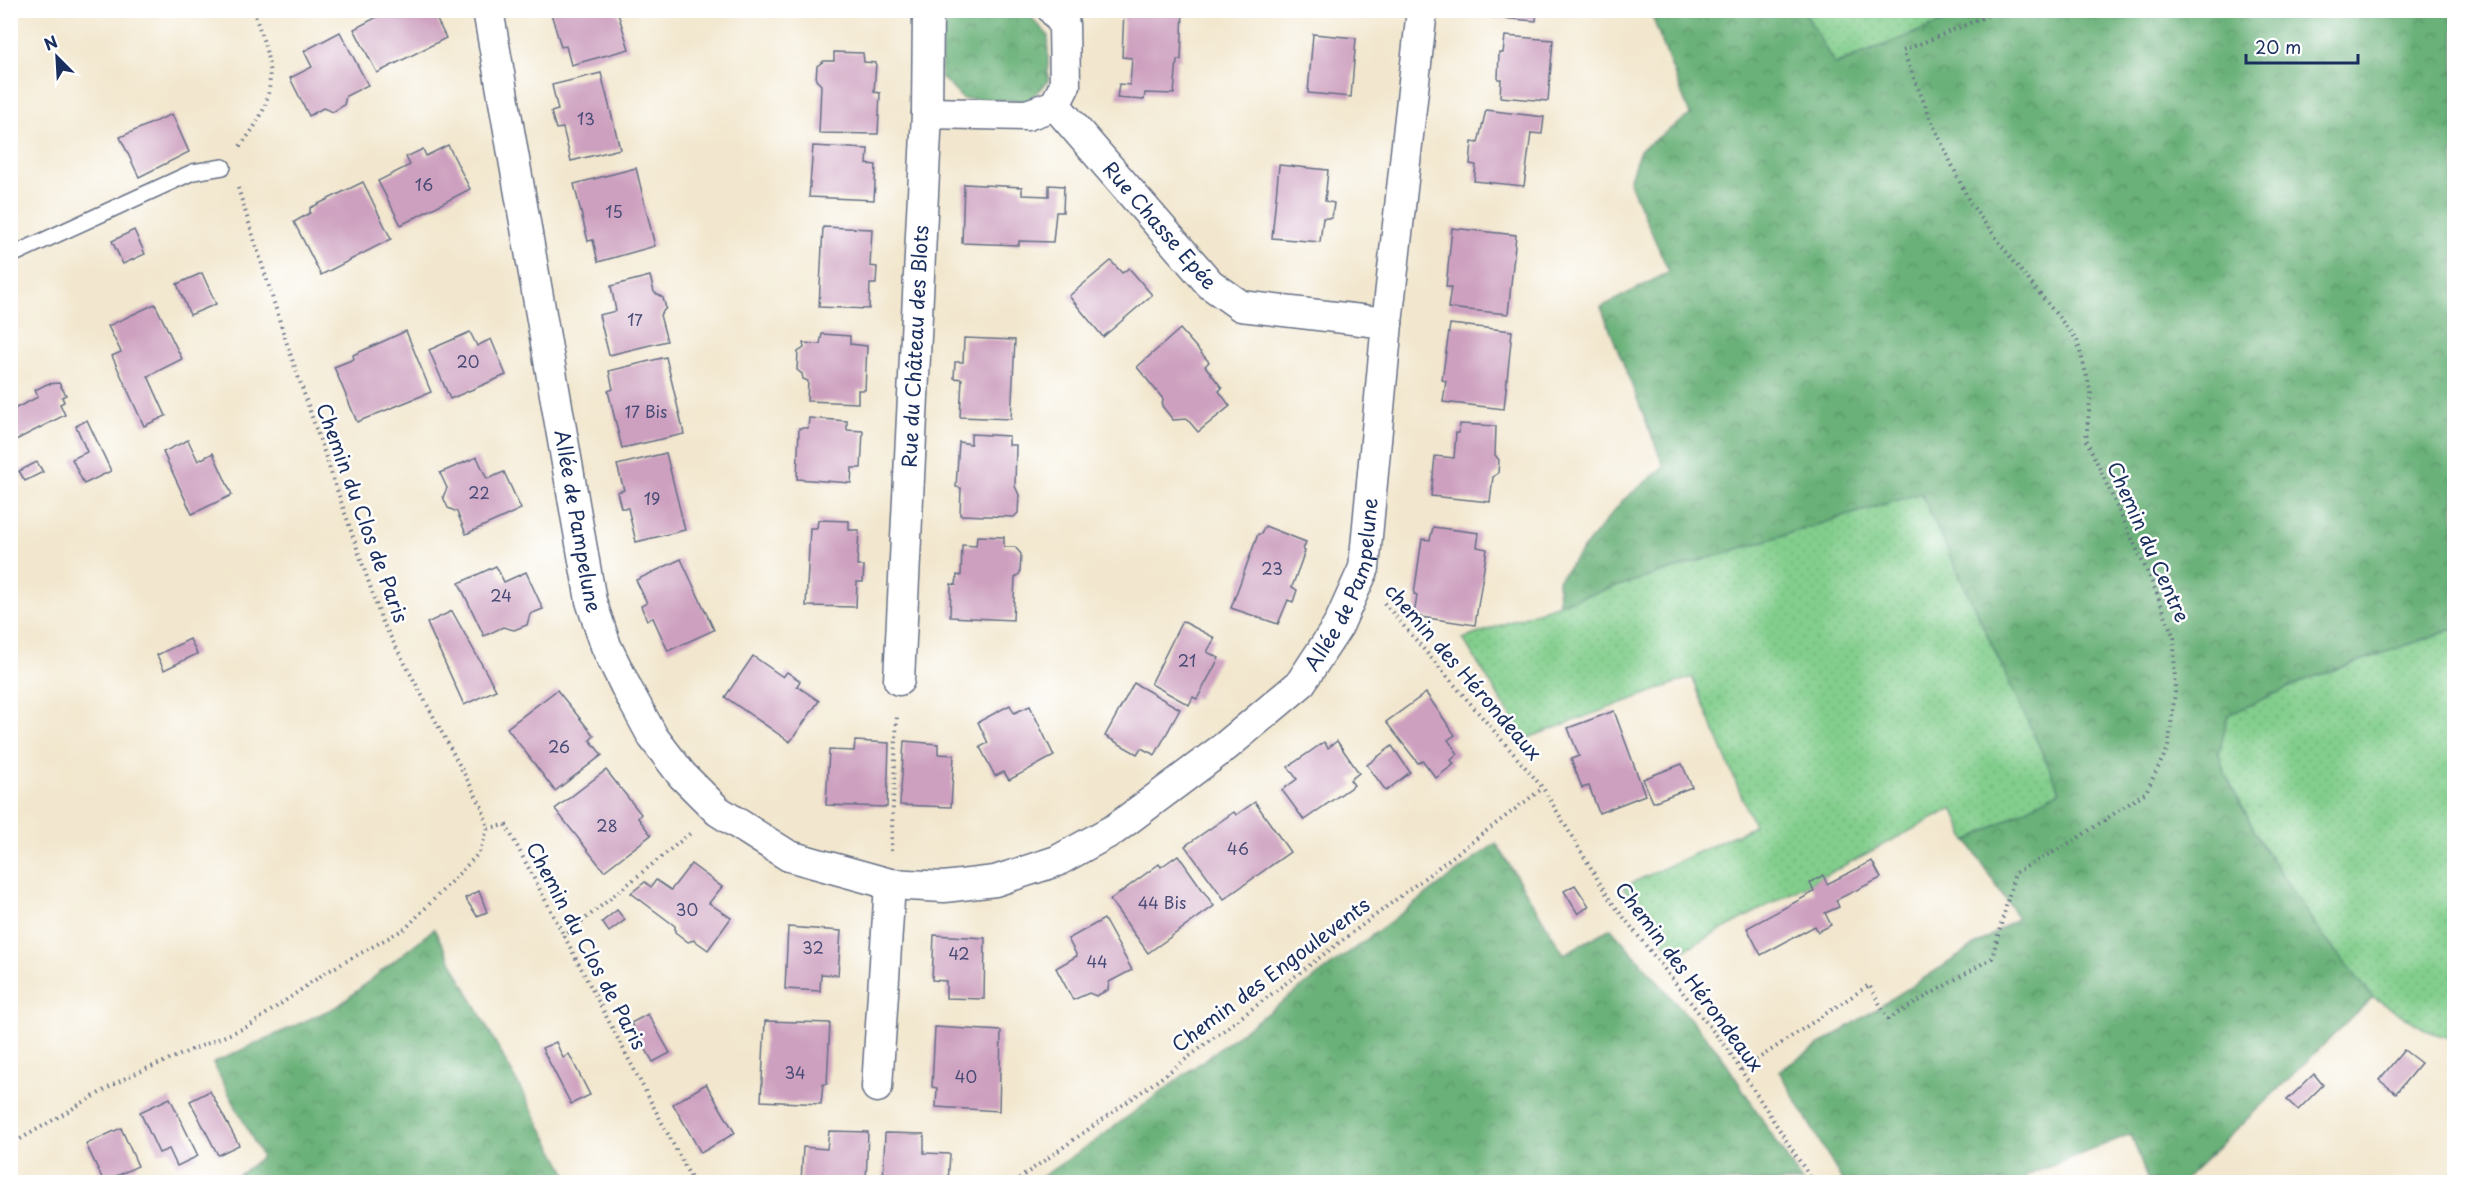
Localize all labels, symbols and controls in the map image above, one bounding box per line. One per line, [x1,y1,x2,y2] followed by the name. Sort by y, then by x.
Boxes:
[27,27,87,87] north arrow
[2246,27,2358,65] scale bar
[40,29,61,56] text: N
[2255,33,2301,60] text: 20 m
[577,106,595,130] house number: 13
[1096,154,1225,296] street label: Rue Chasse Epée
[415,172,433,196] house number: 16
[605,199,623,223] house number: 15
[894,224,935,468] street label: Rue du Château des Blots
[627,307,643,331] house number: 17
[457,349,479,373] house number: 20
[309,399,417,627] street label: Chemin du Clos de Paris
[625,399,667,423] house number: 17 Bis
[547,427,610,617] street label: Allée de Pampelune
[2100,456,2198,627] street label: Chemin du Centre
[468,480,490,504] house number: 22
[644,486,660,510] house number: 19
[1297,496,1385,676] street label: Allée de Pampelune
[1261,556,1283,580] house number: 23
[1378,576,1549,766] street label: chemin des Hérondeaux
[490,583,512,607] house number: 24
[1178,648,1196,672] house number: 21
[548,734,570,758] house number: 26
[596,813,618,837] house number: 28
[519,836,654,1055] street label: Chemin du Clos de Paris
[1227,836,1249,860] house number: 46
[1608,875,1771,1078] street label: Chemin des Hérondeaux
[1138,890,1186,914] house number: 44 Bis
[1165,890,1376,1059] street label: Chemin des Engoulevents
[676,897,698,921] house number: 30
[802,935,824,959] house number: 32
[948,941,970,965] house number: 42
[1086,949,1108,973] house number: 44
[784,1060,806,1084] house number: 34
[955,1064,977,1088] house number: 40

